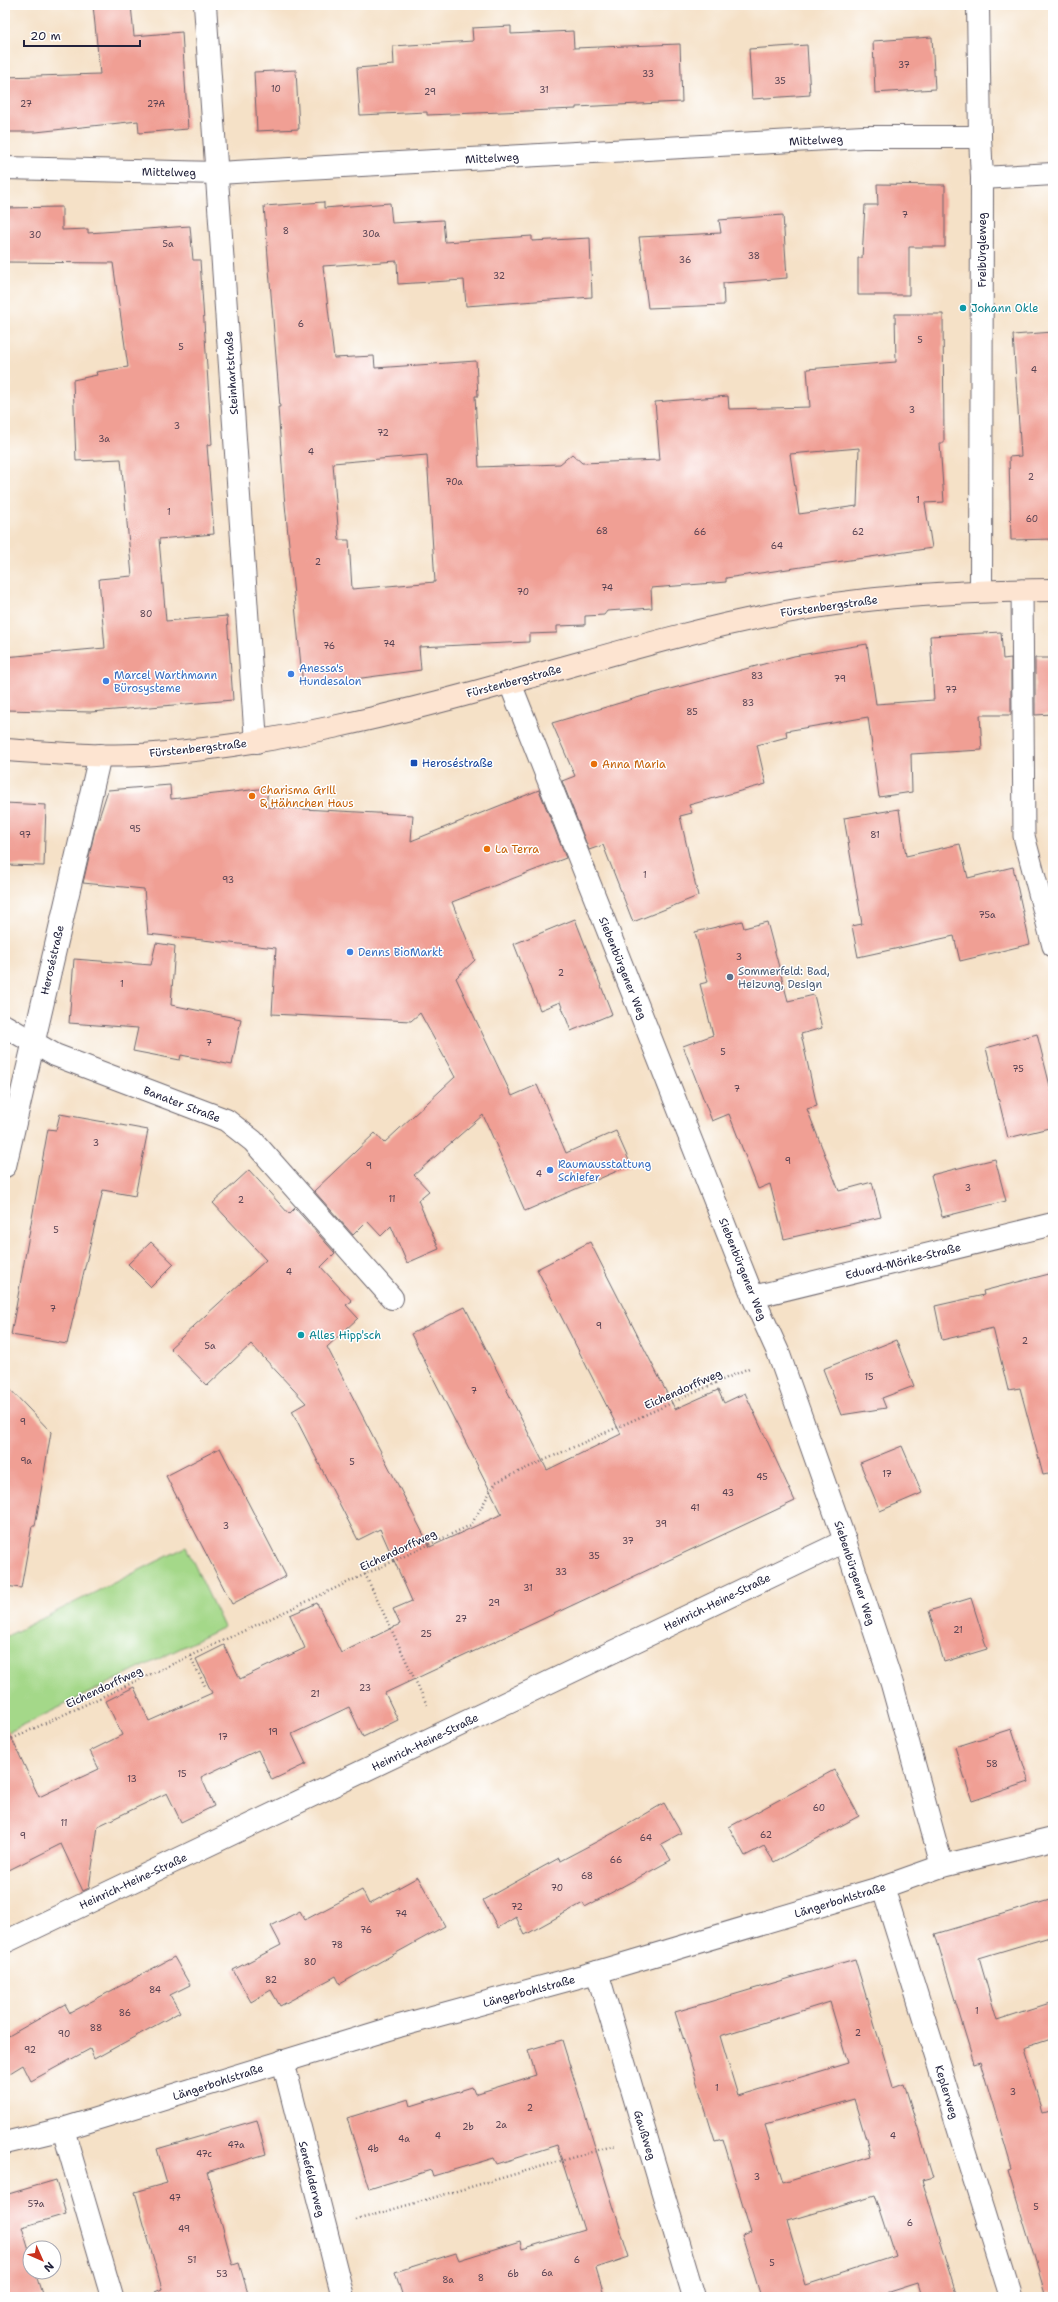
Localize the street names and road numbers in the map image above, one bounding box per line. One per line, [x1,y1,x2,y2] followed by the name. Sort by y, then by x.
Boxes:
[789,132,844,149] street label: Mittelweg
[465,150,520,167] street label: Mittelweg
[142,165,196,180] street label: Mittelweg
[975,212,990,288] street label: Freibürgleweg
[221,331,242,415] street label: Steinhartstraße
[779,592,879,621] street label: Fürstenbergstraße
[465,662,563,701] street label: Fürstenbergstraße
[149,736,248,761] street label: Fürstenbergstraße
[595,915,650,1022] street label: Siebenbürgener Weg
[37,924,68,996] street label: Heroséstraße
[141,1083,223,1126] street label: Banater Straße
[715,1216,770,1323] street label: Siebenbürgener Weg
[844,1240,962,1283] street label: Eduard-Mörike-Straße
[642,1366,725,1413] street label: Eichendorffweg
[830,1519,879,1628] street label: Siebenbürgener Weg
[357,1526,439,1575] street label: Eichendorffweg
[661,1570,773,1635] street label: Heinrich-Heine-Straße
[63,1663,145,1712] street label: Eichendorffweg
[369,1710,481,1775] street label: Heinrich-Heine-Straße
[77,1850,189,1913] street label: Heinrich-Heine-Straße
[793,1879,888,1922] street label: Längerbohlstraße
[481,1972,577,2011] street label: Längerbohlstraße
[171,2061,266,2104] street label: Längerbohlstraße
[931,2063,962,2121] street label: Keplerweg
[630,2108,659,2162] street label: Gaußweg
[295,2139,328,2219] street label: Senefelderweg

